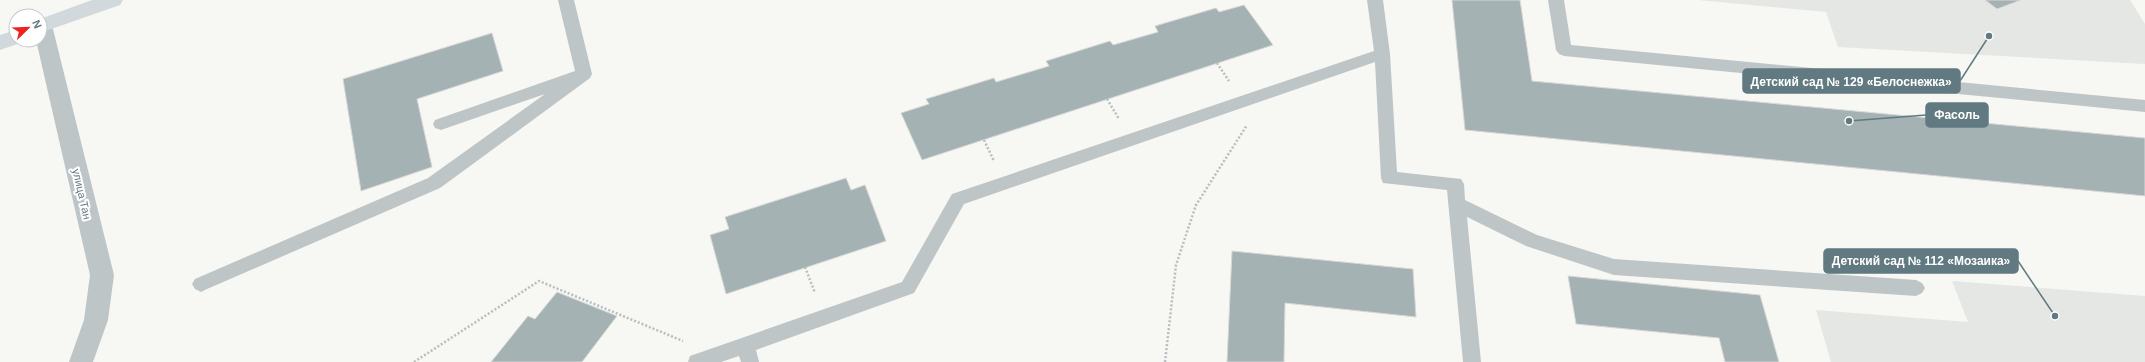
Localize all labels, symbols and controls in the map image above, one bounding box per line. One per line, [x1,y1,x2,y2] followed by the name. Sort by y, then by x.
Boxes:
[8,8,48,48] north arrow
[30,18,44,30] text: N
[1743,69,1960,93] callout: Детский сад № 129 «Белоснежка»
[1750,75,1952,89] text: Детский сад № 129 «Белоснежка»
[1926,103,1988,127] callout: Фасоль
[1934,108,1980,122] text: Фасоль
[70,167,94,221] street label: улица Тан
[1824,249,2018,273] callout: Детский сад № 112 «Мозаика»
[1832,254,2011,268] text: Детский сад № 112 «Мозаика»

